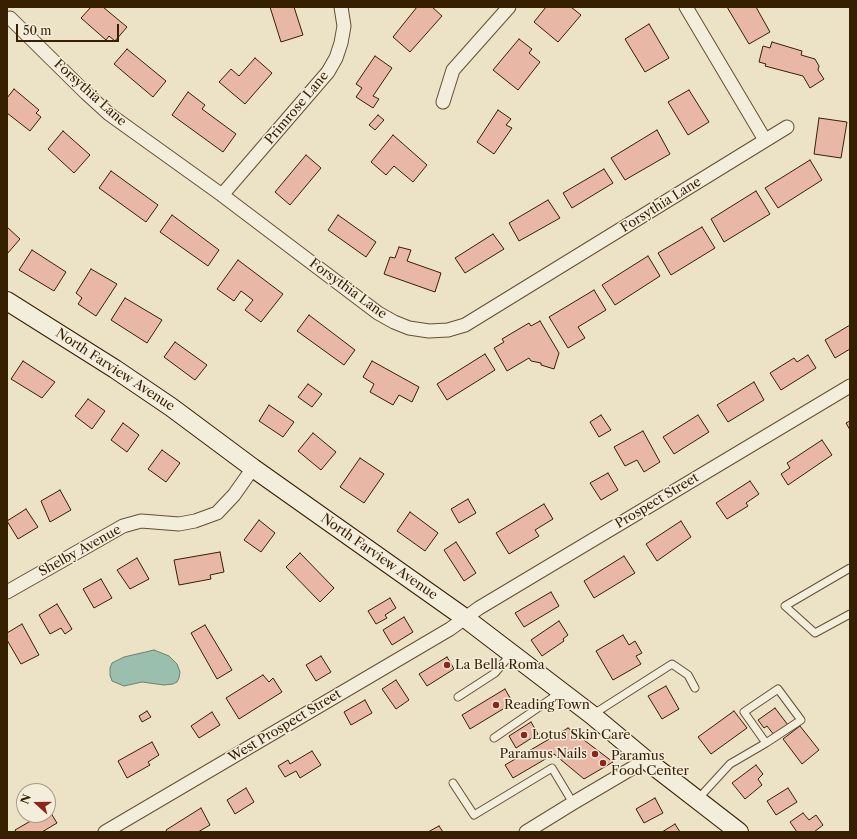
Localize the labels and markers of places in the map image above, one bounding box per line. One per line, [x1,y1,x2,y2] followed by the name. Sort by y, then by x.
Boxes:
[455,657,545,673] place label: La Bella Roma
[442,660,452,670] marker: La Bella Roma
[504,697,590,713] place label: ReadingTown
[491,700,501,710] marker: ReadingTown
[532,727,631,743] place label: Lotus Skin Care
[519,730,529,740] marker: Lotus Skin Care
[499,746,587,762] place label: Paramus Nails
[611,748,689,779] place label: Paramus Food Center
[590,749,600,759] marker: Paramus Nails
[598,758,608,768] marker: Paramus Food Center

